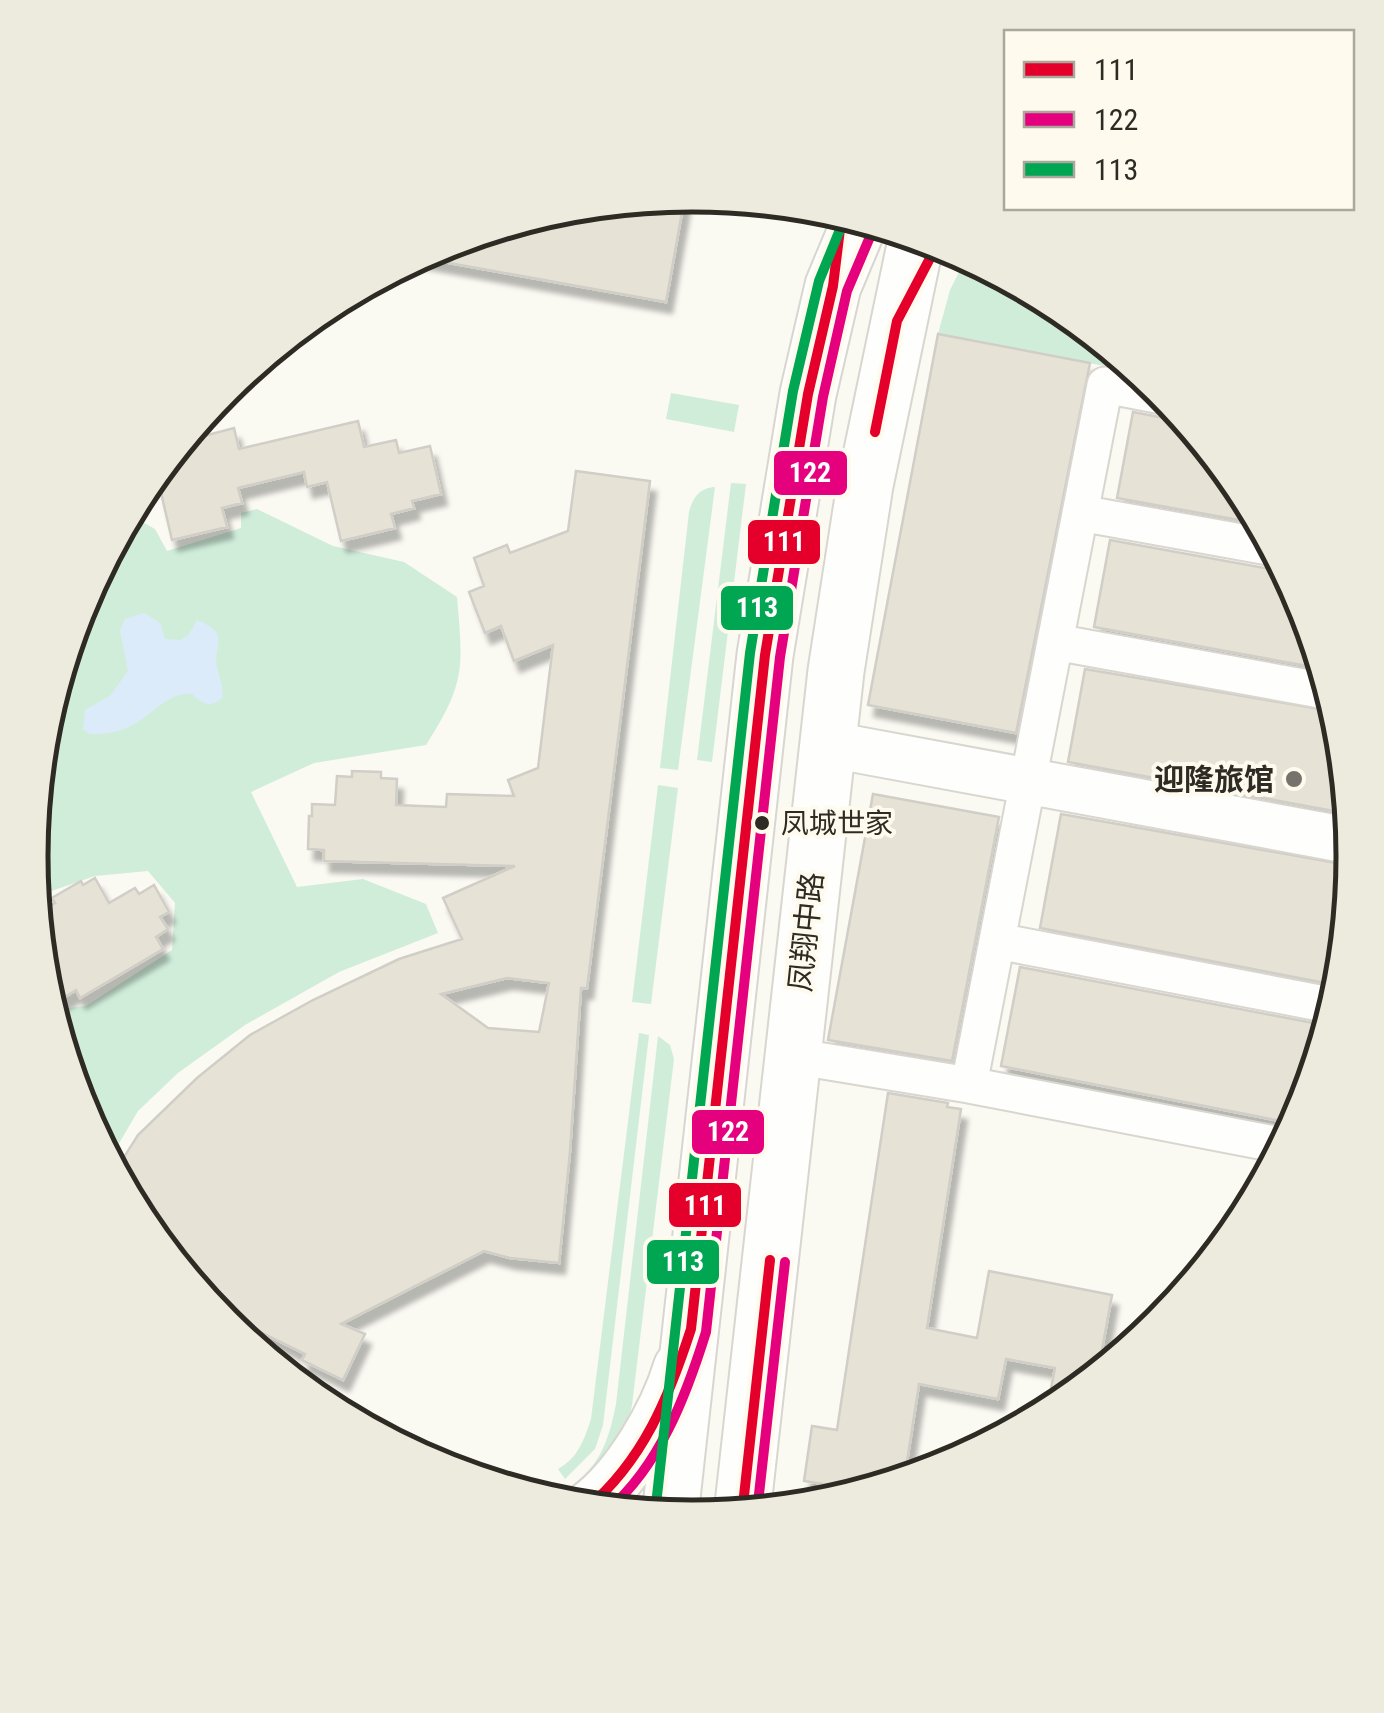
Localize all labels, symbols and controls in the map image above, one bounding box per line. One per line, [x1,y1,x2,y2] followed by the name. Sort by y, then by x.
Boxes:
[1004,30,1354,210] legend
[1094,52,1138,87] text: 111
[1094,102,1138,137] text: 122
[1094,152,1138,187] text: 113
[772,449,849,497] line badge: 122
[789,456,831,489] text: 122
[746,518,822,566] line badge: 111
[763,525,805,558] text: 111
[719,584,795,632] line badge: 113
[736,591,778,624] text: 113
[1154,762,1274,797] place label: 迎隆旅馆
[1283,768,1305,790] marker: 迎隆旅馆
[781,807,893,840] place label: 凤城世家
[752,813,772,833] marker: 凤城世家
[782,870,830,994] street label: 凤翔中路
[690,1108,766,1156] line badge: 122
[707,1115,749,1148] text: 122
[667,1181,743,1229] line badge: 111
[684,1189,726,1222] text: 111
[645,1238,721,1286] line badge: 113
[662,1245,704,1278] text: 113

